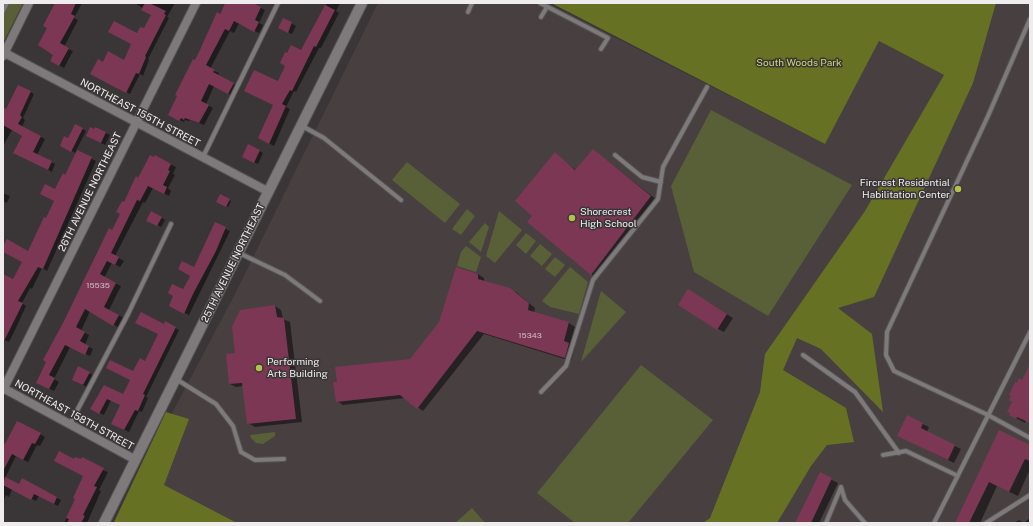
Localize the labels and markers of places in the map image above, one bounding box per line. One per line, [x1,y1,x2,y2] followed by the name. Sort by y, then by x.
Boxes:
[860,177,950,200] place label: Fircrest Residential Habilitation Center
[953,184,963,194] marker: Fircrest Residential Habilitation Center
[580,206,637,230] place label: Shorecrest High School
[567,213,577,223] marker: Shorecrest High School
[267,356,328,380] place label: Performing Arts Building
[254,363,264,373] marker: Performing Arts Building

